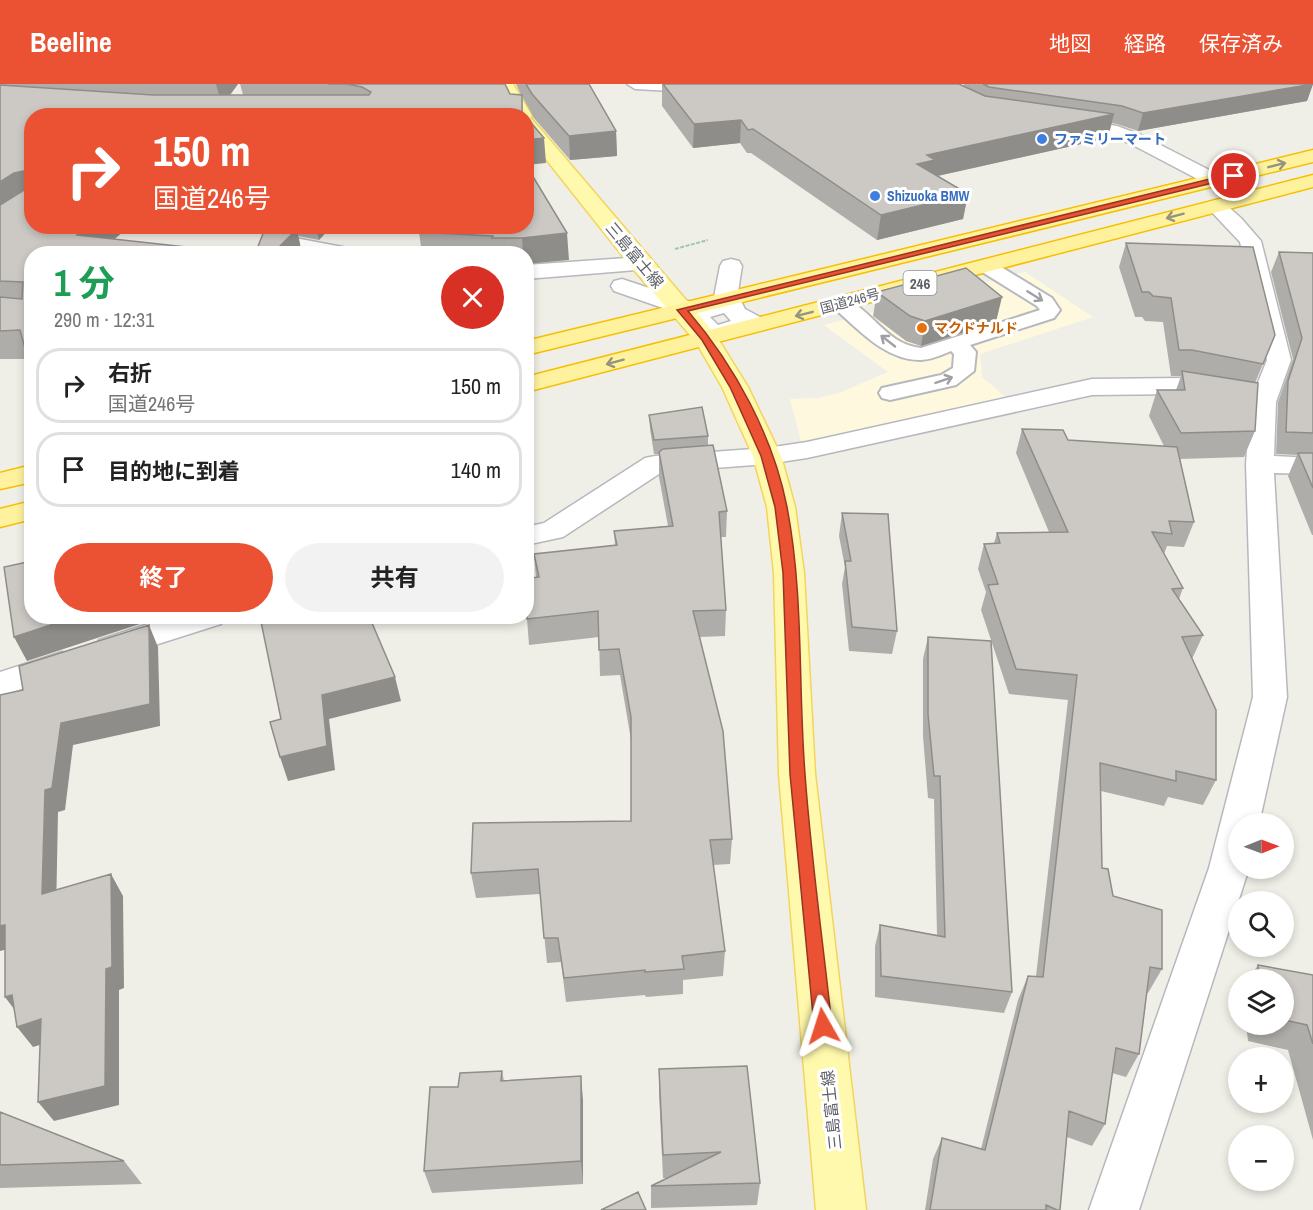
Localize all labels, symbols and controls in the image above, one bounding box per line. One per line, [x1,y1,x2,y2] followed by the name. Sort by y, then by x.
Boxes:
[30,23,112,61] text: Beeline
[1049,29,1091,58] text: 地図
[1124,29,1166,58] text: 経路
[1199,29,1283,58] text: 保存済み
[153,123,251,179] text: 150 m
[1054,130,1166,148] place label: ファミリーマート
[54,132,132,210] icon: right
[1035,132,1049,146] marker: ファミリーマート
[1208,150,1259,201] pin
[1267,158,1286,170] one-way arrow
[1217,159,1250,192] icon: arrive
[153,180,271,216] text: 国道246号
[887,187,969,205] place label: Shizuoka BMW
[868,189,882,203] marker: Shizuoka BMW
[1166,211,1185,223] one-way arrow
[601,217,669,293] street label: 三島富士線
[54,259,115,307] text: 1 分
[441,266,504,329] button: close
[904,271,936,295] road number: 246
[818,284,882,318] street label: 国道246号
[1027,290,1044,303] one-way arrow
[54,306,154,333] text: 290 m · 12:31
[794,308,813,320] one-way arrow
[934,319,1018,337] place label: マクドナルド
[915,321,929,335] marker: マクドナルド
[880,335,896,348] one-way arrow
[606,357,625,369] one-way arrow
[108,358,152,388] text: 右折
[57,369,90,402] icon: right
[451,371,501,401] text: 150 m
[935,373,953,384] one-way arrow
[108,390,195,417] text: 国道246号
[57,453,90,486] icon: arrive
[451,455,501,485] text: 140 m
[108,456,240,486] text: 目的地に到着
[54,543,273,612] button: 終了
[285,543,504,612] button: 共有
[1228,813,1294,879] north arrow
[1228,813,1294,1191] map controls
[1228,891,1294,957] button: search
[1228,969,1294,1035] button: layers
[791,994,855,1058] position arrow
[1228,1047,1294,1113] button: +
[816,1069,846,1151] street label: 三島富士線
[1228,1125,1294,1191] button: −

